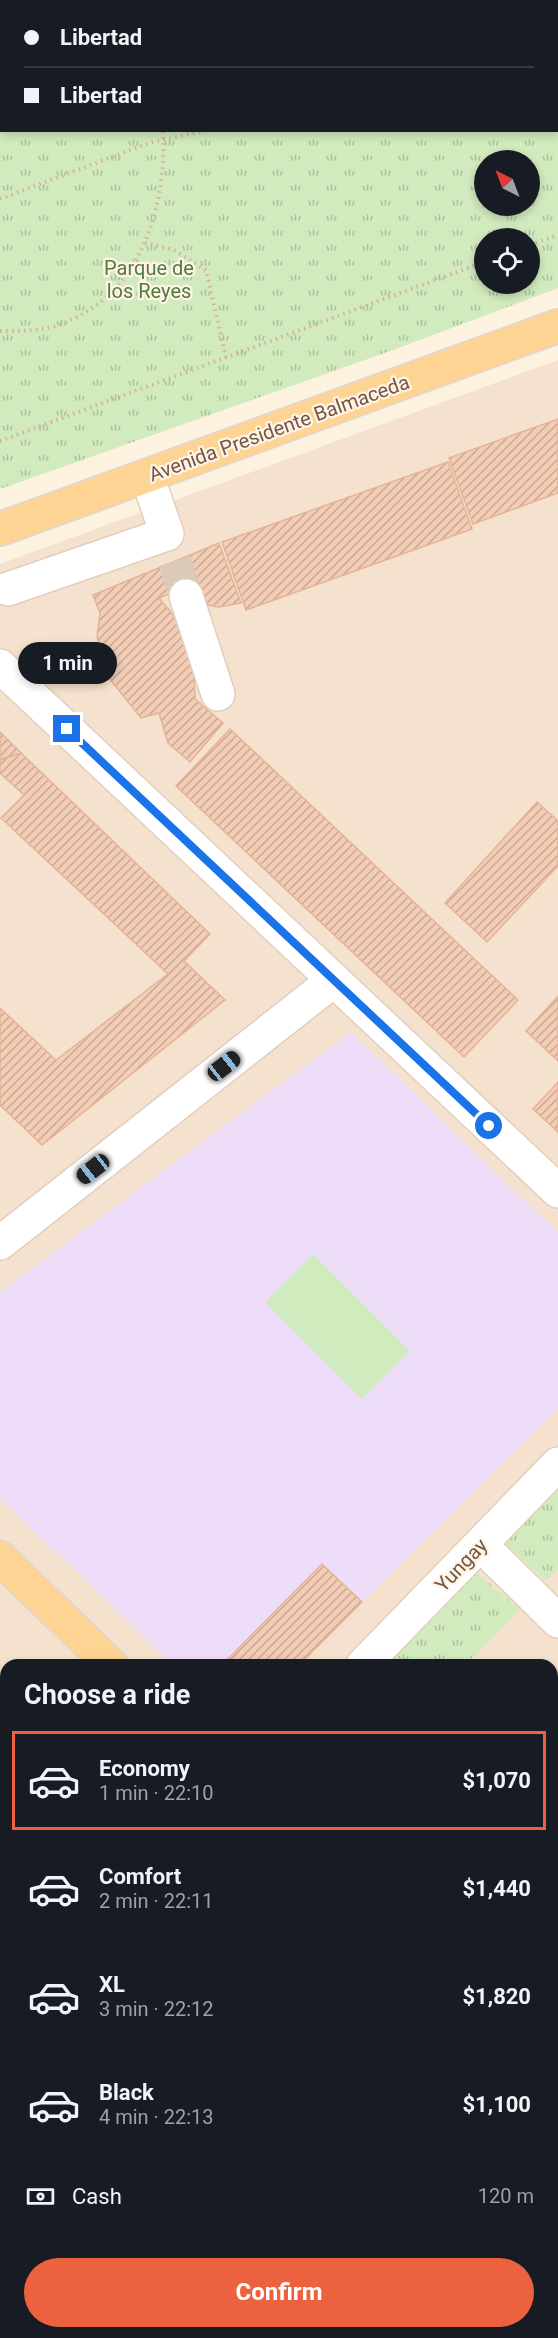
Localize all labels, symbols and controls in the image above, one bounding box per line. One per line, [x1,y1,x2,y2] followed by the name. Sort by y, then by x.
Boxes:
[60,25,142,50] text: Libertad
[60,83,142,108] text: Libertad
[474,150,540,216] north arrow
[474,150,540,294] map controls
[474,228,540,294] button: locate
[104,256,194,303] park label: Parque de los Reyes
[145,370,413,486] street label: Avenida Presidente Balmaceda
[17,642,116,684] callout: 1 min
[42,651,93,675] text: 1 min
[53,715,80,742] route end
[204,1048,244,1084] car
[475,1112,502,1139] route start
[73,1151,113,1187] car
[430,1533,493,1597] street label: Yungay
[24,1679,190,1711] text: Choose a ride
[27,1754,81,1808] icon: car
[99,1756,190,1781] text: Economy
[462,1768,531,1793] text: $1,070
[99,1781,214,1805] text: 1 min · 22:10
[27,1862,81,1916] icon: car
[99,1864,181,1889] text: Comfort
[462,1876,531,1901] text: $1,440
[99,1889,214,1913] text: 2 min · 22:11
[27,1970,81,2024] icon: car
[99,1972,125,1997] text: XL
[462,1984,531,2009] text: $1,820
[99,1997,214,2021] text: 3 min · 22:12
[27,2078,81,2132] icon: car
[99,2080,154,2105] text: Black
[462,2092,531,2117] text: $1,100
[99,2105,214,2129] text: 4 min · 22:13
[24,2180,57,2213] icon: cash
[72,2184,122,2209] text: Cash
[478,2184,534,2208] text: 120 m
[24,2258,534,2327] button: Confirm

